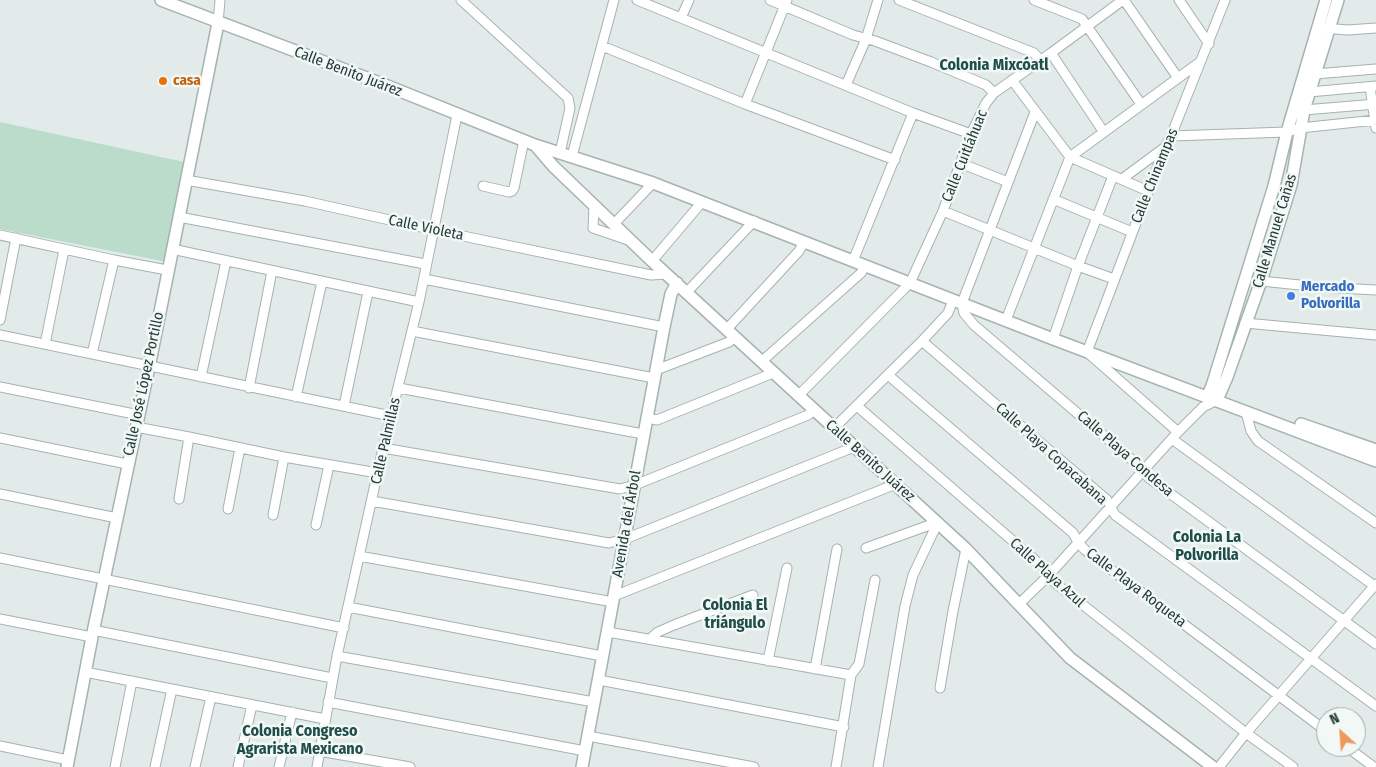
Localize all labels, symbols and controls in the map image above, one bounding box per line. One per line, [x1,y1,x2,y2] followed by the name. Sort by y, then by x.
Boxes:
[291,43,405,101] street label: Calle Benito Juárez
[939,56,1049,76] district label: Colonia Mixcóatl
[173,72,201,90] place label: casa
[157,75,169,87] marker: casa
[938,107,992,205] street label: Calle Cuitláhuac
[1128,126,1182,226] street label: Calle Chinampas
[1249,172,1301,290] street label: Calle Manuel Cañas
[387,211,465,245] street label: Calle Violeta
[1301,278,1361,313] place label: Mercado Polvorilla
[1285,290,1297,302] marker: Mercado Polvorilla
[120,310,168,458] street label: Calle José López Portillo
[367,396,405,486] street label: Calle Palmillas
[991,399,1111,509] street label: Calle Playa Copacabana
[1073,407,1177,501] street label: Calle Playa Condesa
[822,416,918,506] street label: Calle Benito Juárez
[609,469,645,579] street label: Avenida del Árbol
[1173,528,1241,566] district label: Colonia La Polvorilla
[1006,535,1088,611] street label: Calle Playa Azul
[1082,544,1190,632] street label: Calle Playa Roqueta
[702,596,768,634] district label: Colonia El triángulo
[1316,707,1366,757] north arrow
[1327,709,1342,728] text: N
[237,722,363,760] district label: Colonia Congreso Agrarista Mexicano

